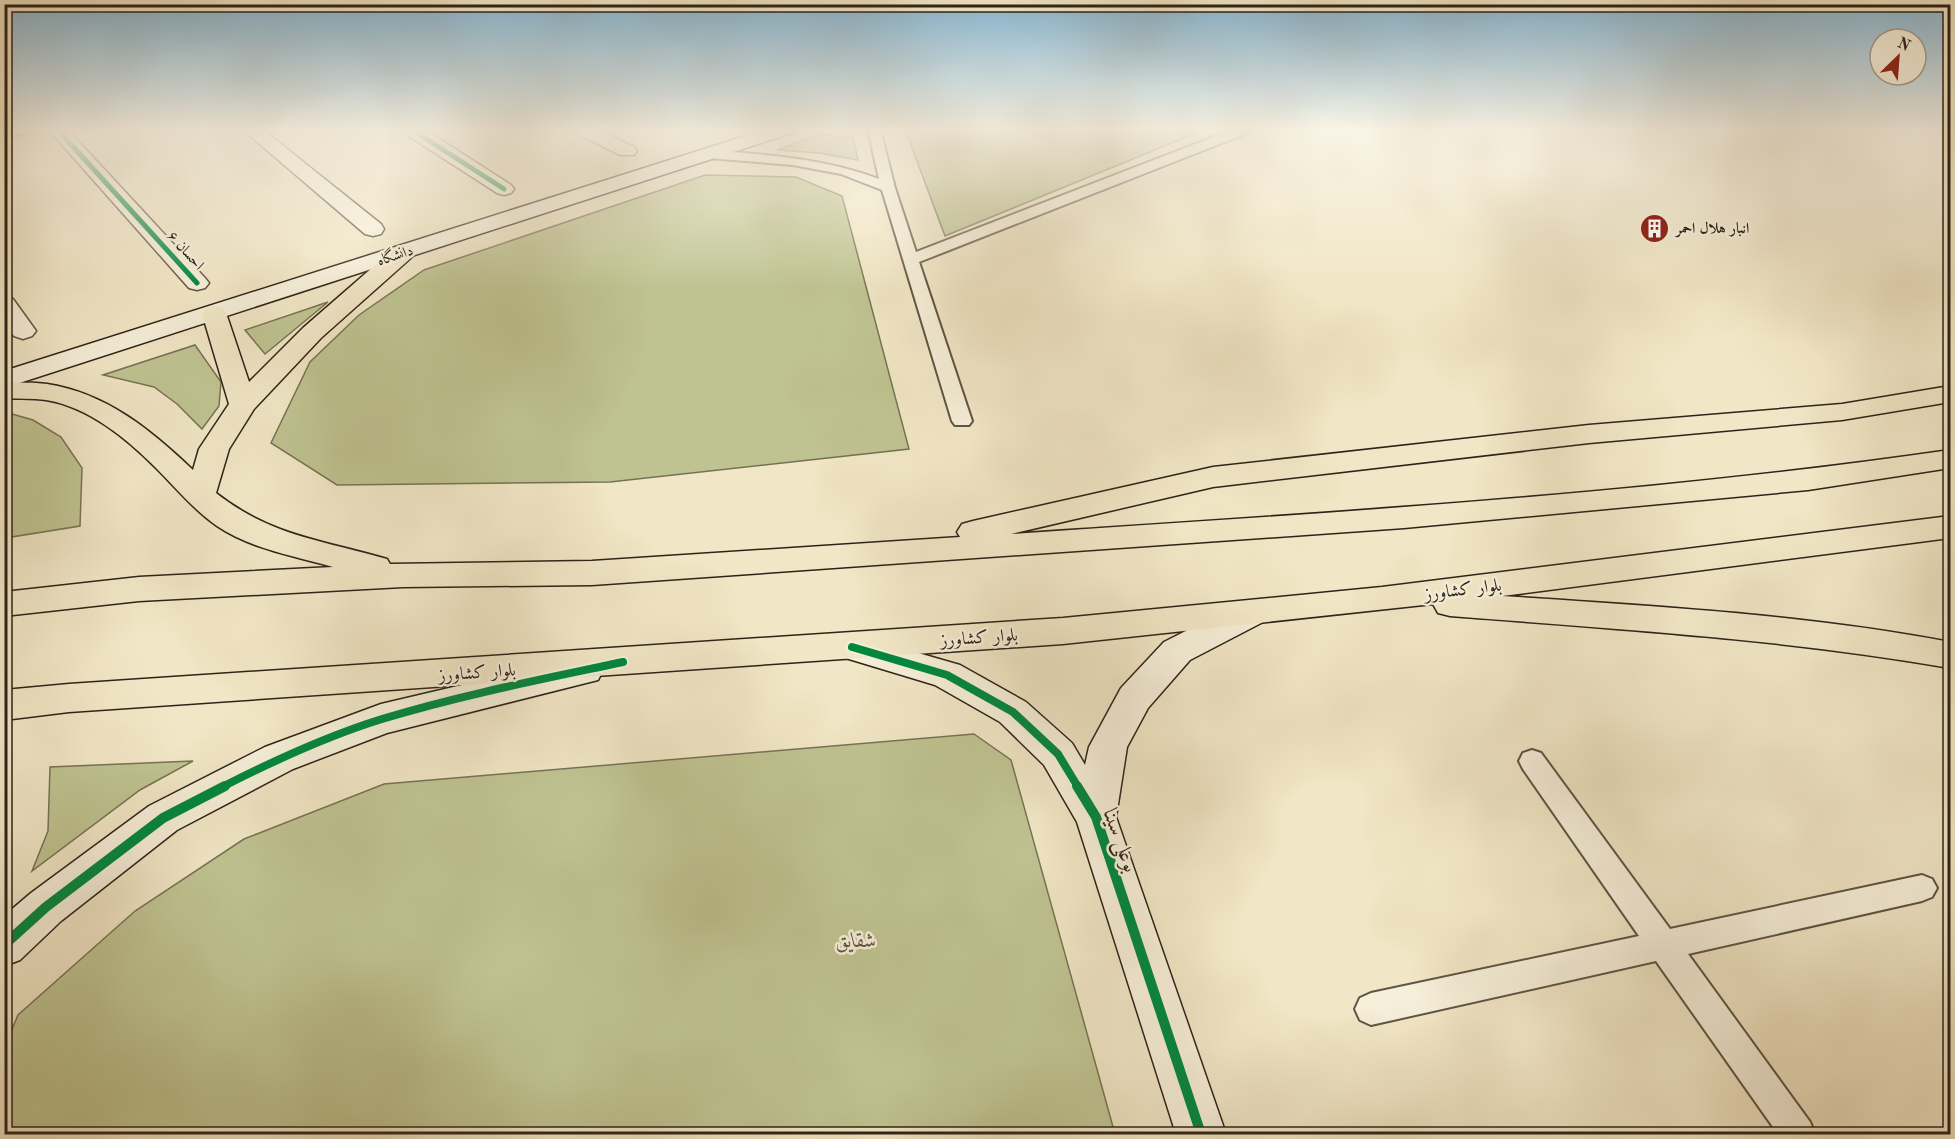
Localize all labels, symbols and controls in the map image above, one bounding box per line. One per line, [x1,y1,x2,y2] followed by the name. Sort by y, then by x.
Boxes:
[1868,27,1928,87] north arrow
[1895,35,1913,55] text: N
[1639,212,1671,244] building icon: انبار هلال احمر
[1674,221,1749,238] place label: انبار هلال احمر
[164,229,206,273] street label: احسان ۶
[374,240,415,269] street label: دانشگاه
[1422,576,1503,605] street label: بلوار کشاورز
[938,626,1018,651] street label: بلوار کشاورز
[436,661,516,686] street label: بلوار کشاورز
[1095,806,1141,877] street label: بوعلی سینا
[835,931,877,953] park label: شقایق

